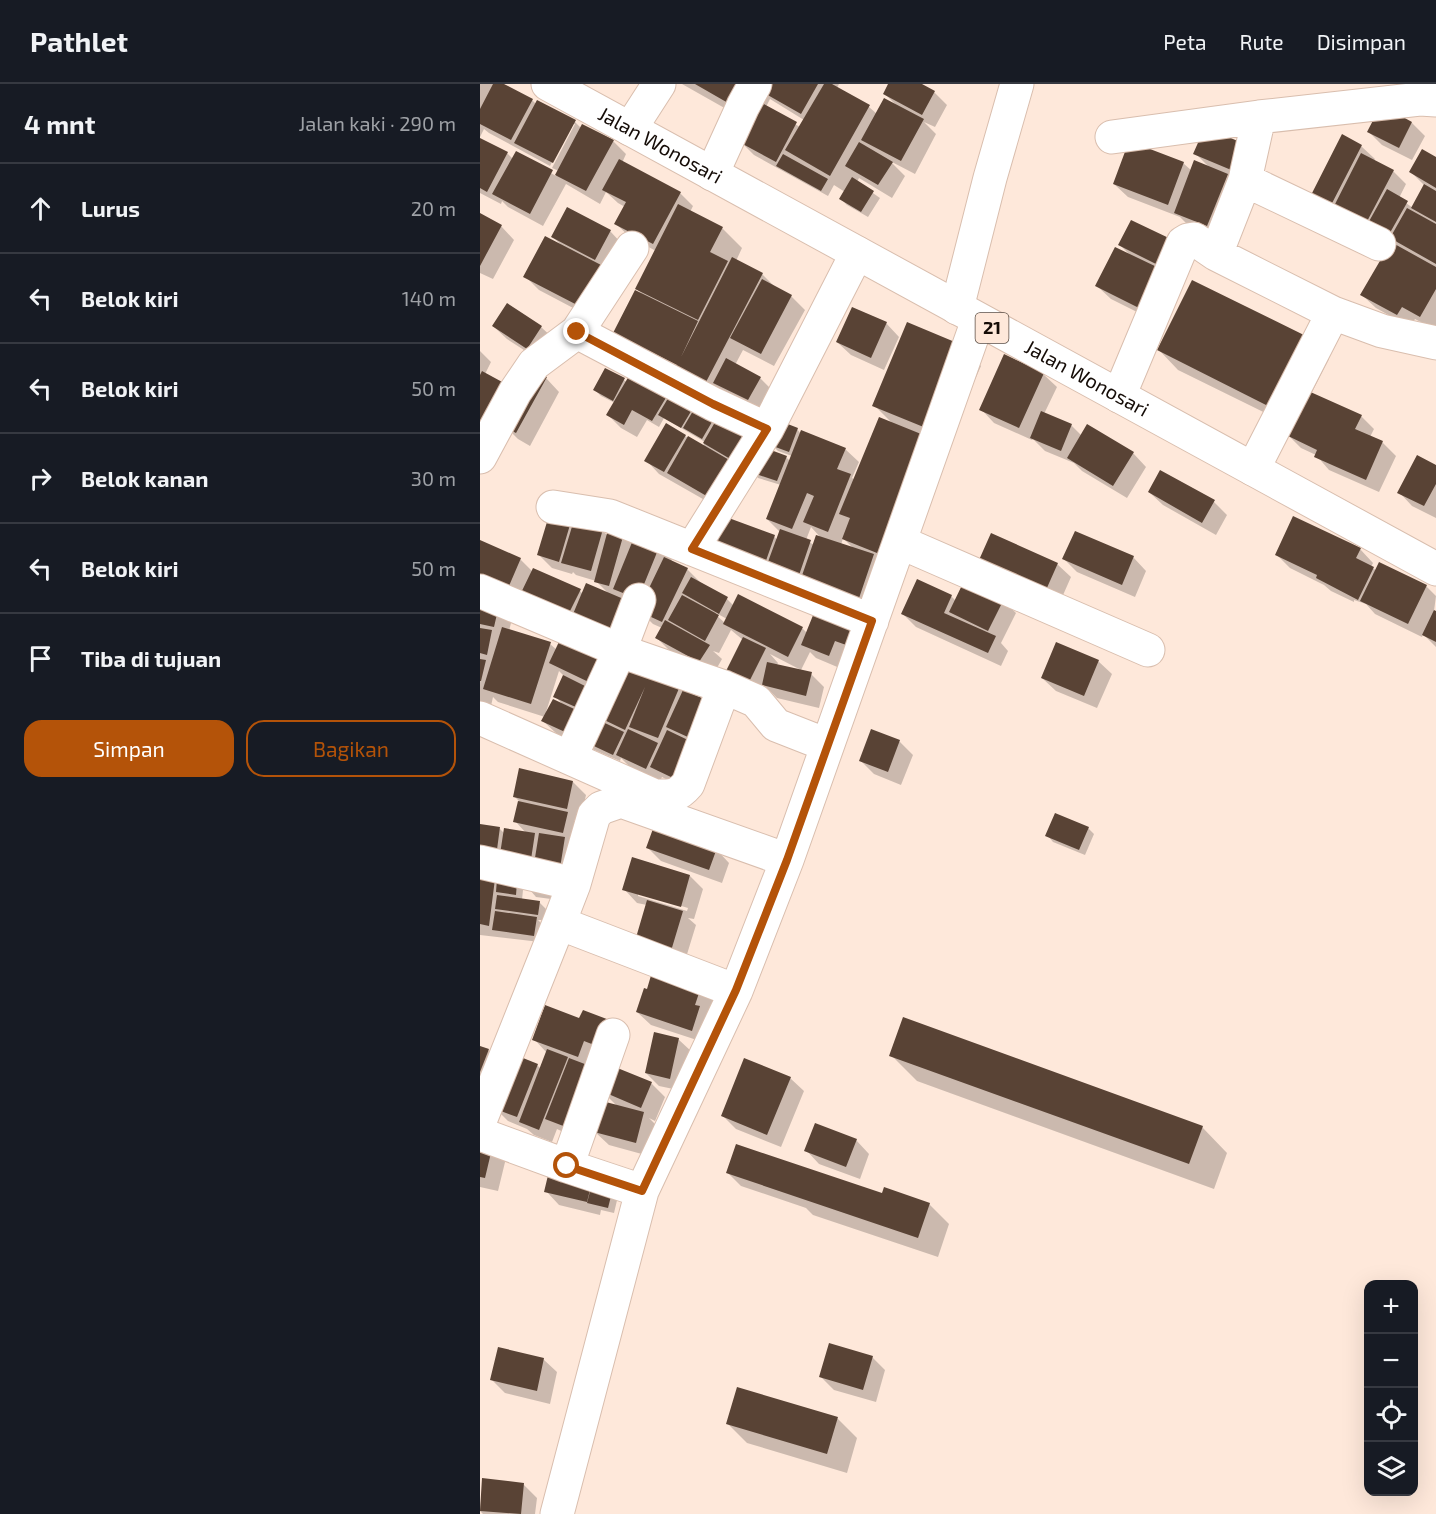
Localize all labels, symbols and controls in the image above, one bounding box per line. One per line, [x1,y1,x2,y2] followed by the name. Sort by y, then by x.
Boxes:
[30,24,128,58] text: Pathlet
[1163,29,1206,54] text: Peta
[1239,29,1284,54] text: Rute
[1317,29,1406,54] text: Disimpan
[595,101,727,188] street label: Jalan Wonosari
[24,108,95,139] text: 4 mnt
[299,111,456,135] text: Jalan kaki · 290 m
[24,192,57,225] icon: ahead
[81,195,140,221] text: Lurus
[411,196,456,220] text: 20 m
[24,282,57,315] icon: left
[81,285,178,311] text: Belok kiri
[402,286,456,310] text: 140 m
[976,313,1008,343] road number: 21
[563,318,589,344] route end
[1021,334,1154,421] street label: Jalan Wonosari
[24,372,57,405] icon: left
[81,375,178,401] text: Belok kiri
[411,376,456,400] text: 50 m
[24,462,57,495] icon: right
[81,465,208,491] text: Belok kanan
[411,466,456,490] text: 30 m
[24,552,57,585] icon: left
[81,555,178,581] text: Belok kiri
[411,556,456,580] text: 50 m
[24,642,57,675] icon: arrive
[81,645,221,671] text: Tiba di tujuan
[24,720,234,777] button: Simpan
[246,720,456,777] button: Bagikan
[553,1152,579,1178] route start
[1364,1280,1418,1496] map controls
[1364,1280,1418,1334] button: +
[1364,1334,1418,1388] button: −
[1364,1388,1418,1442] button: locate
[1364,1442,1418,1496] button: layers

